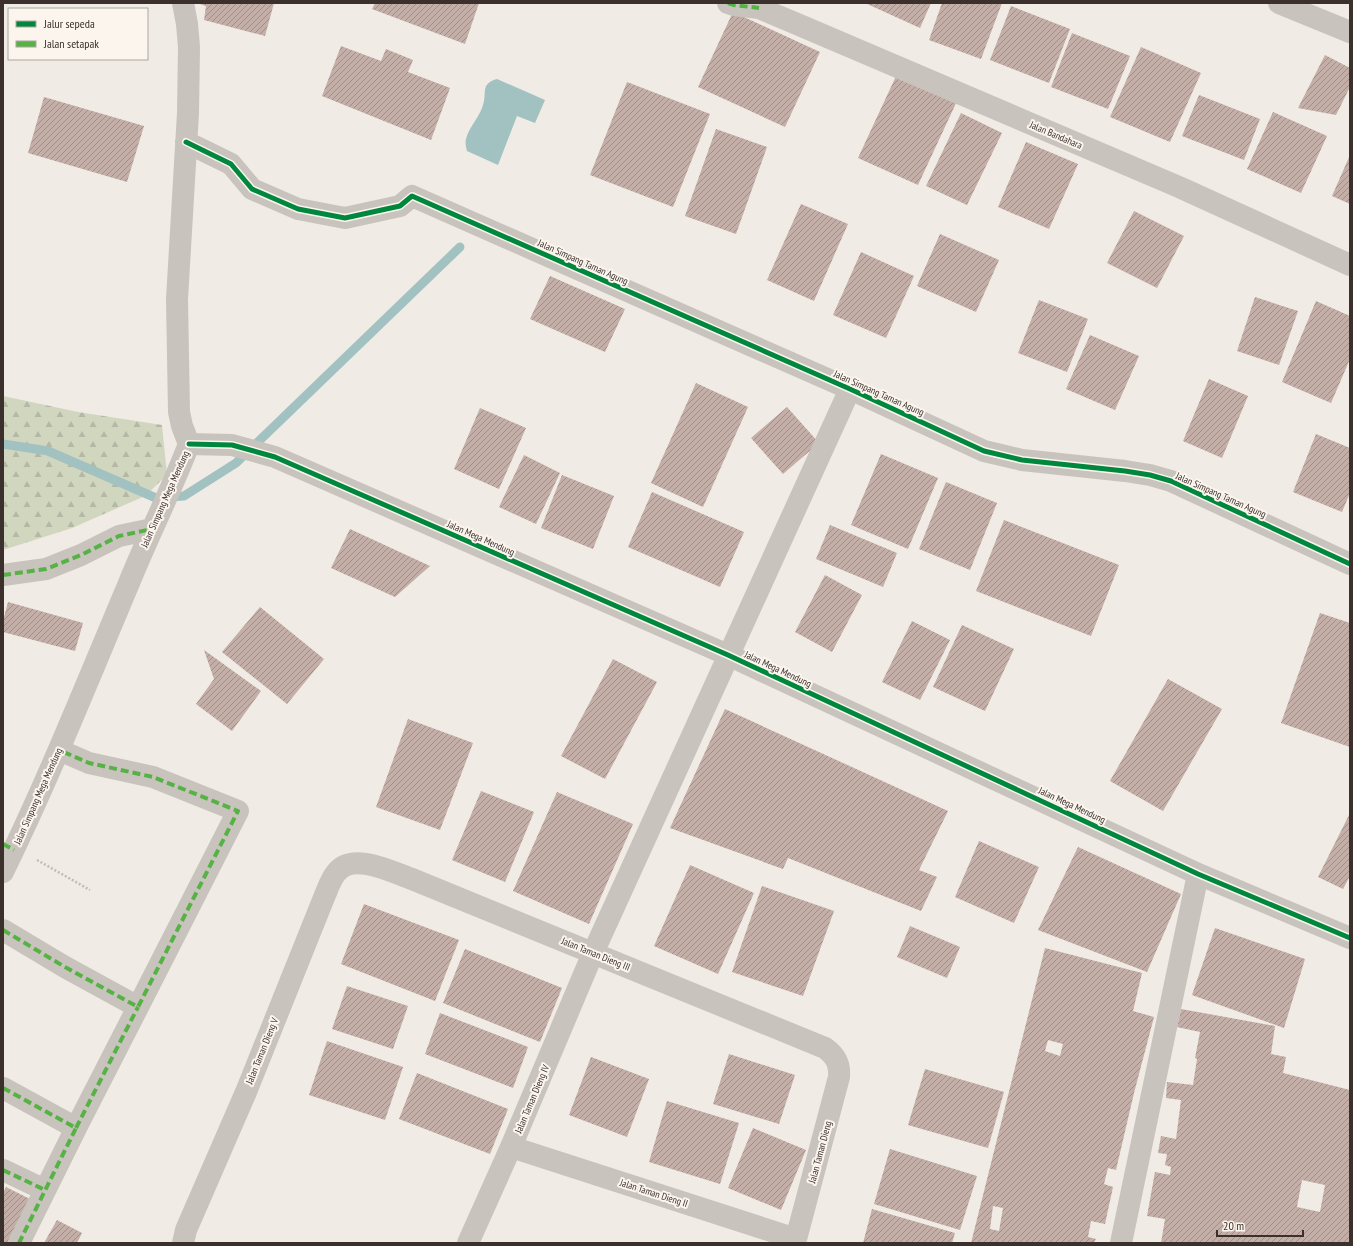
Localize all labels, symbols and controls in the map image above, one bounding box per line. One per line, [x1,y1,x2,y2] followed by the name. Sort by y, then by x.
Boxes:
[8,8,148,60] legend
[43,16,95,31] text: Jalur sepeda
[43,36,99,51] text: Jalan setapak
[1027,118,1084,152] street label: Jalan Bandahara
[535,236,630,288] street label: Jalan Simpang Taman Agung
[831,367,926,419] street label: Jalan Simpang Taman Agung
[137,449,192,550] street label: Jalan Simpang Mega Mendung
[1173,469,1268,521] street label: Jalan Simpang Taman Agung
[444,517,517,559] street label: Jalan Mega Mendung
[742,647,814,690] street label: Jalan Mega Mendung
[10,746,65,847] street label: Jalan Simpang Mega Mendung
[1036,783,1108,826] street label: Jalan Mega Mendung
[559,934,632,974] street label: Jalan Taman Dieng III
[242,1016,281,1087] street label: Jalan Taman Dieng V
[511,1063,552,1136] street label: Jalan Taman Dieng IV
[805,1119,835,1186] street label: Jalan Taman Dieng
[617,1176,690,1210] street label: Jalan Taman Dieng II
[1217,1212,1303,1238] scale bar
[1223,1218,1244,1233] text: 20 m

